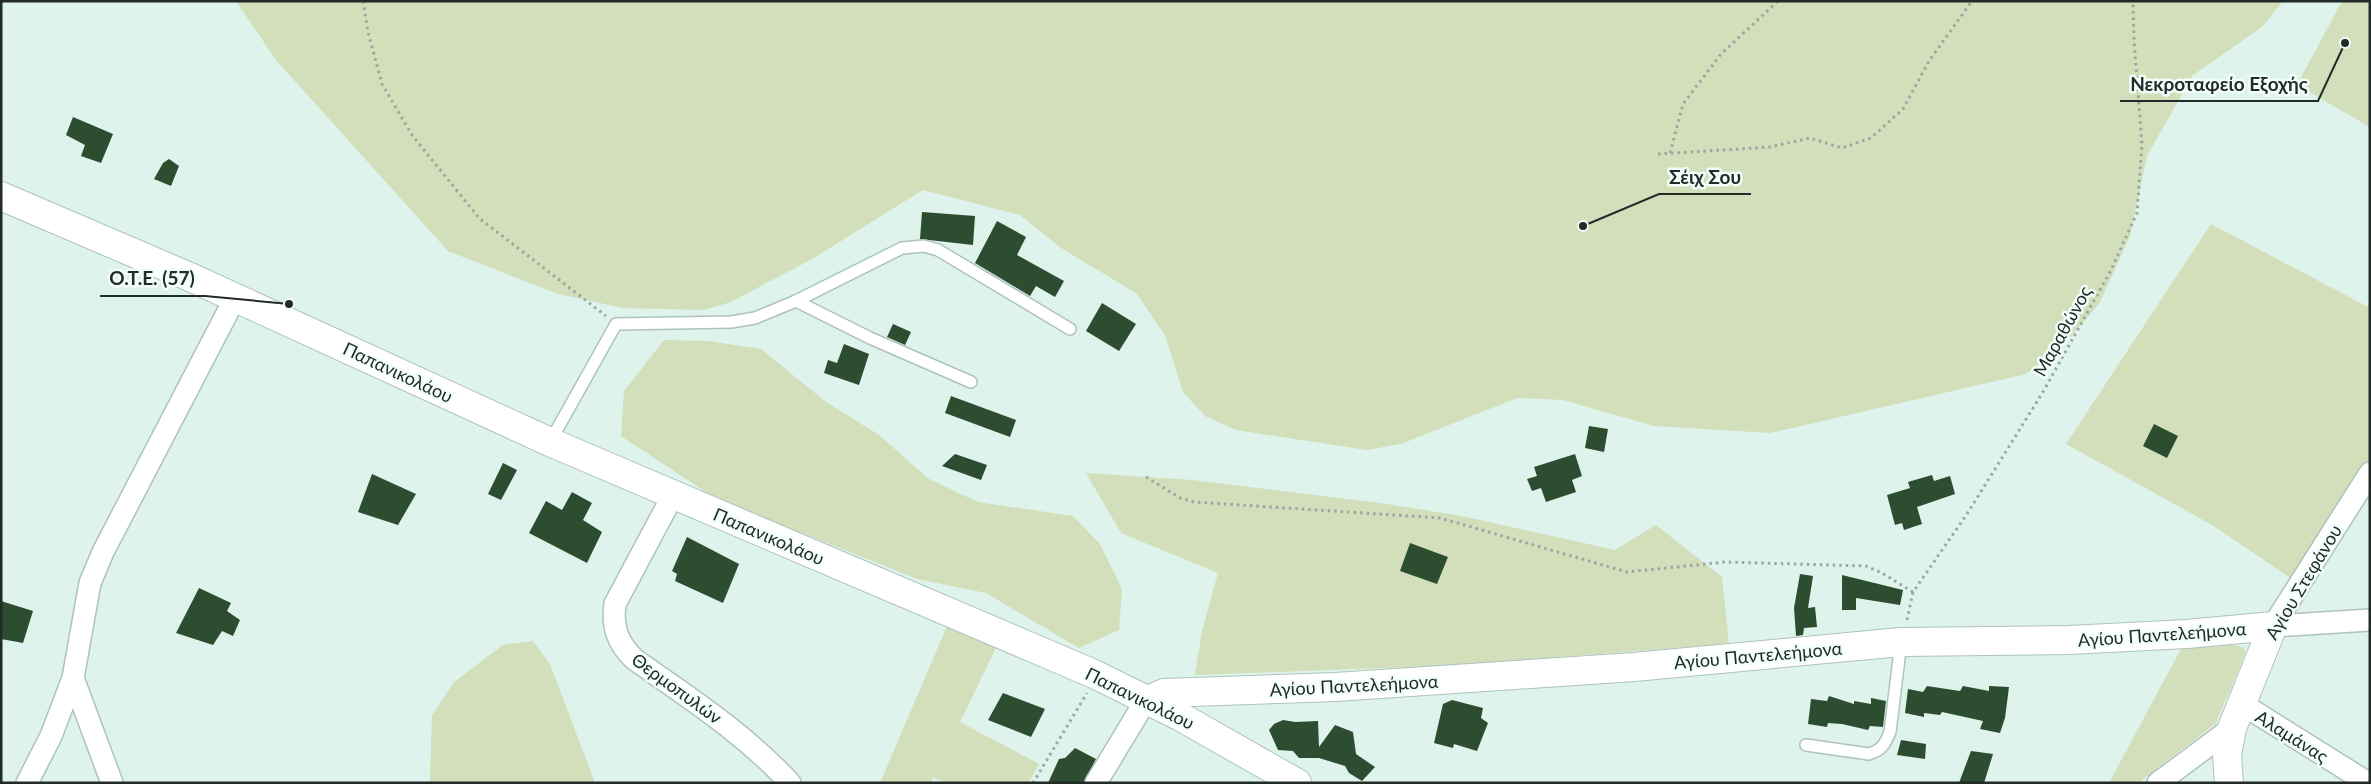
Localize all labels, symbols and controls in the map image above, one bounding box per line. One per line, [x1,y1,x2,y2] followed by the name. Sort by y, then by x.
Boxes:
[2120,67,2318,101] callout: Νεκροταφείο Εξοχής
[2130,72,2308,95] text: Νεκροταφείο Εξοχής
[1659,160,1751,194] callout: Σέιχ Σου
[1669,165,1741,188] text: Σέιχ Σου
[100,262,205,296] callout: Ο.Τ.Ε. (57)
[109,266,195,289] text: Ο.Τ.Ε. (57)
[2028,281,2096,380] street label: Μαραθώνος
[340,337,456,407] street label: Παπανικολάου
[710,503,828,569] street label: Παπανικολάου
[2260,521,2346,643] street label: Αγίου Στεφάνου
[2077,617,2247,651] street label: Αγίου Παντελεήμονα
[1673,637,1843,673] street label: Αγίου Παντελεήμονα
[628,648,726,728] street label: Θερμοπυλών
[1082,662,1198,734] street label: Παπανικολάου
[1269,670,1439,700] street label: Αγίου Παντελεήμονα
[2252,705,2333,767] street label: Αλαμάνας

